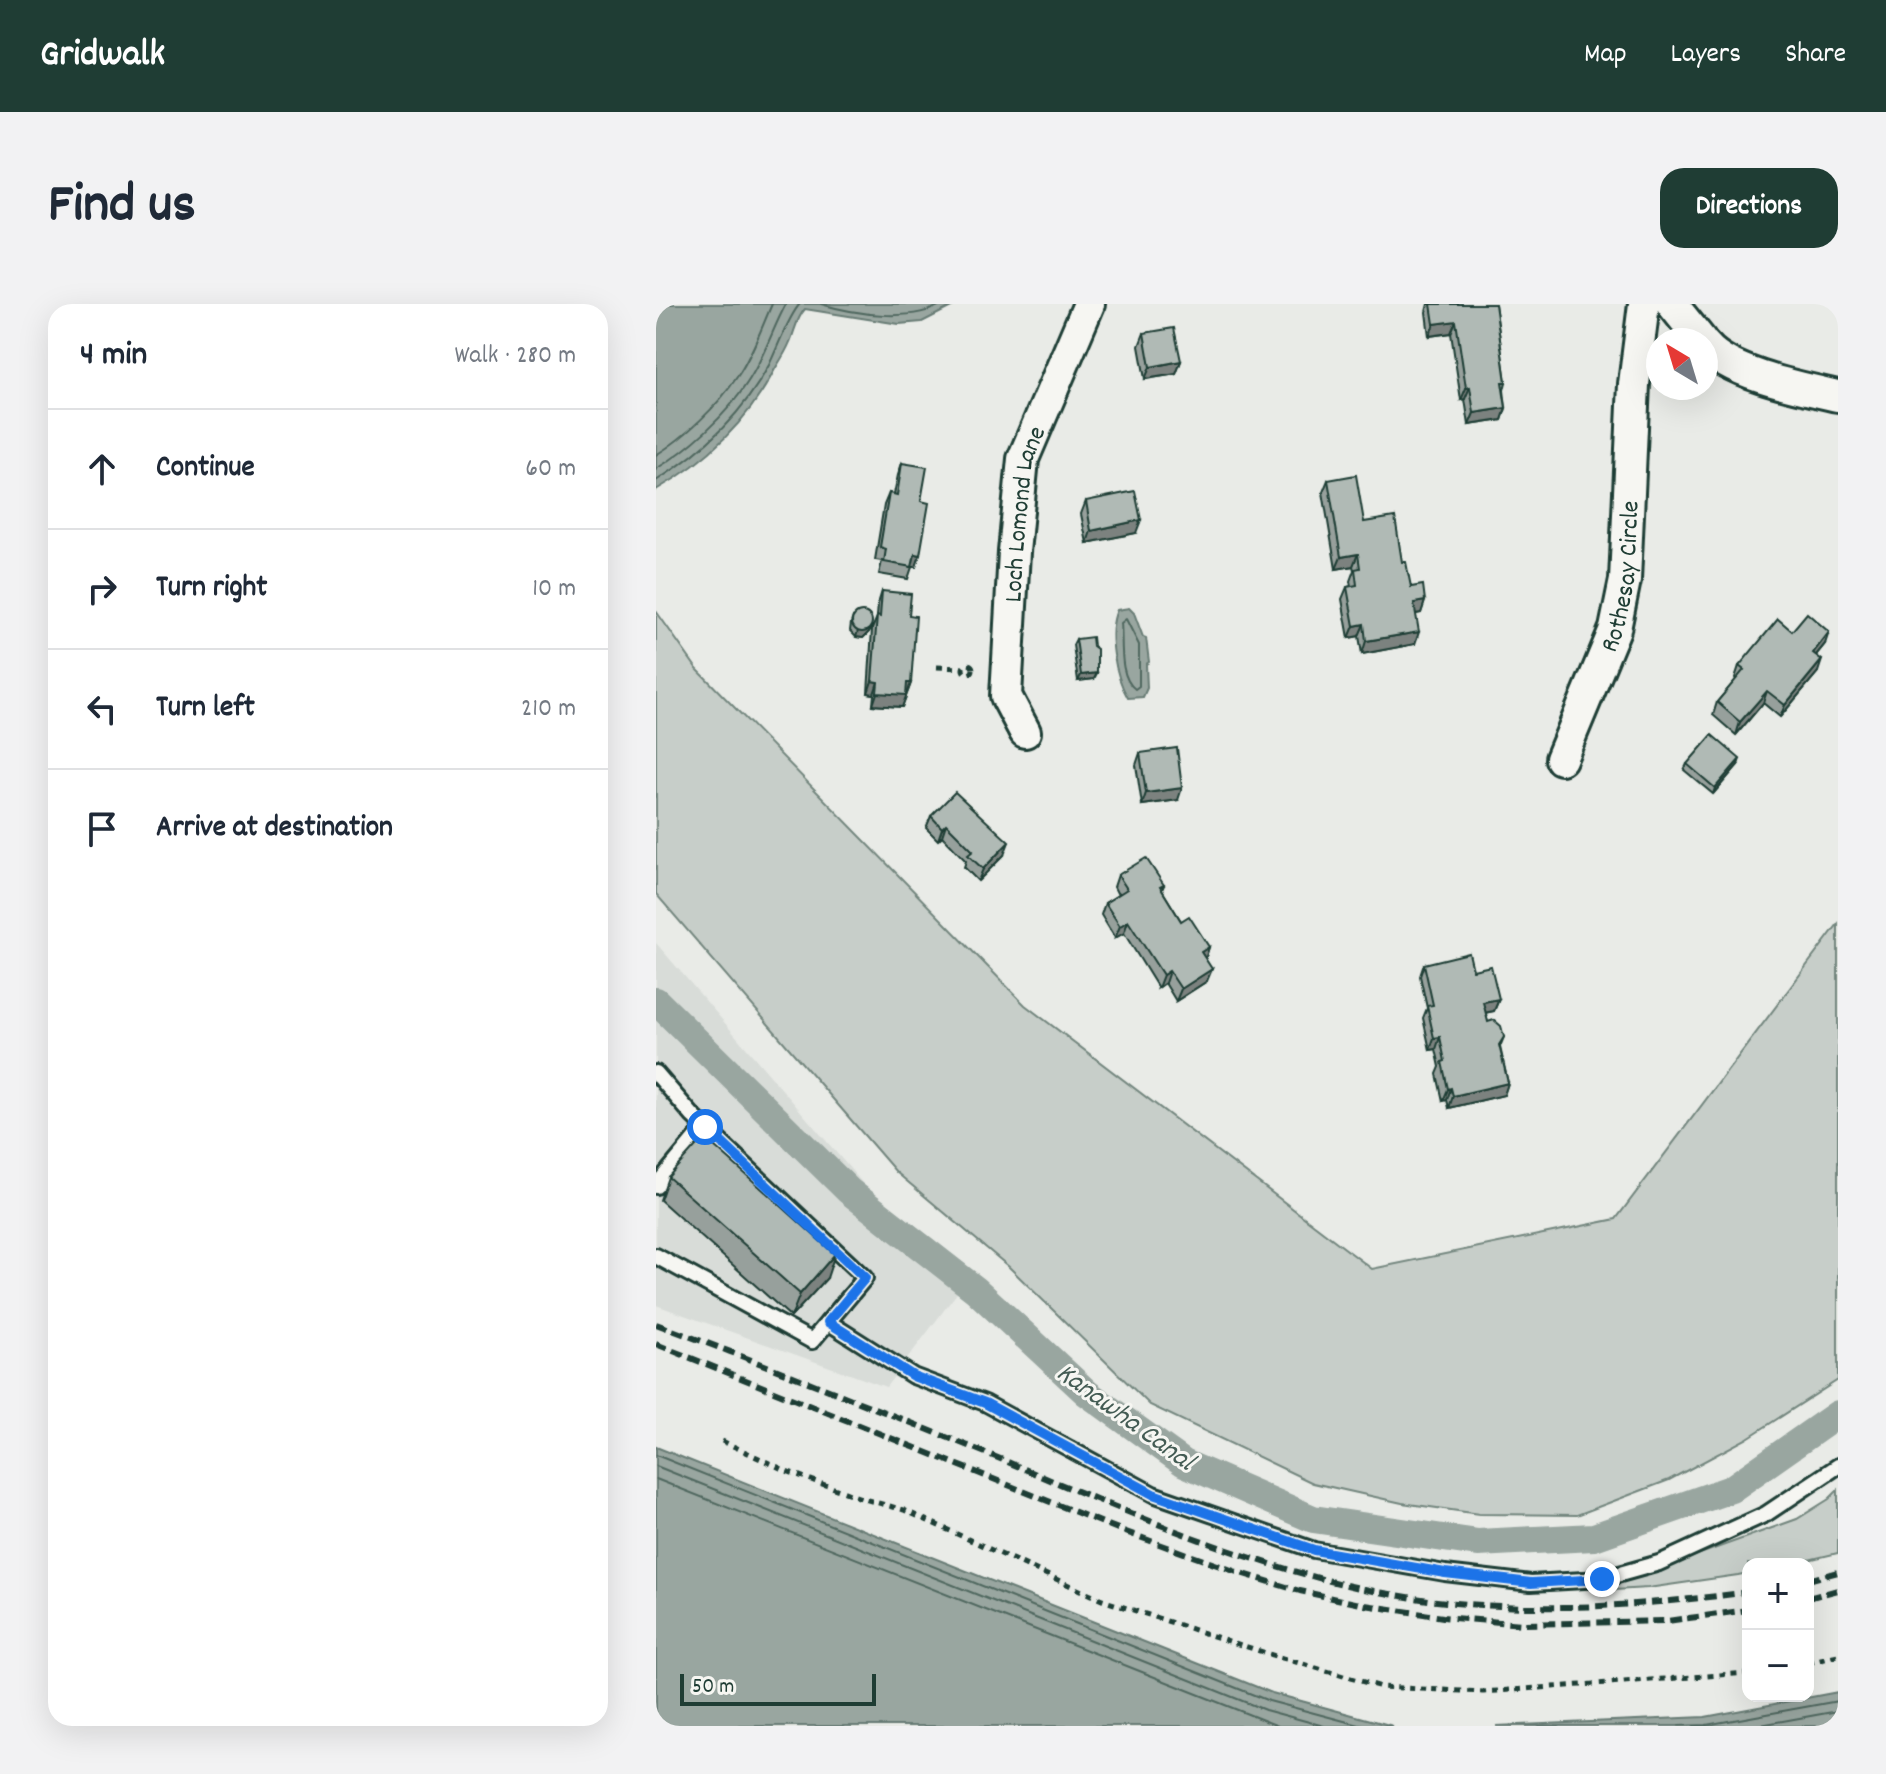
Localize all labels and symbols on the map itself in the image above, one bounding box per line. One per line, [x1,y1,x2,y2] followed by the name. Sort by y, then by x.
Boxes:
[1646,328,1718,400] north arrow
[996,421,1057,603] street label: Loch Lomond Lane
[1592,500,1651,659] street label: Rothesay Circle
[687,1109,723,1145] route start
[1047,1355,1203,1484] water label: Kanawha Canal
[1584,1561,1620,1597] route end
[680,1670,876,1706] scale bar

